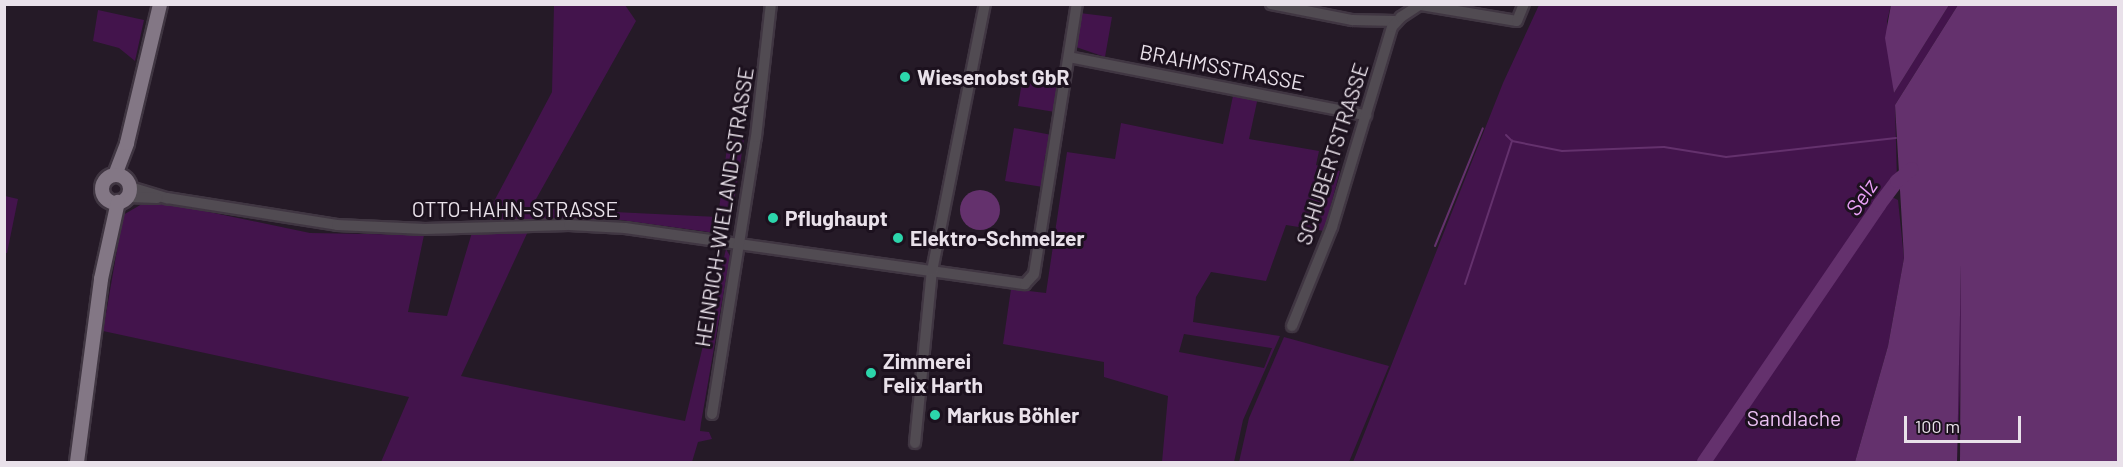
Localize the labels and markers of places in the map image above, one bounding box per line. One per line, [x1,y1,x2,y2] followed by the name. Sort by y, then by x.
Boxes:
[917,64,1069,90] place label: Wiesenobst GbR
[898,70,912,84] marker: Wiesenobst GbR
[785,205,888,231] place label: Pflughaupt
[766,211,780,225] marker: Pflughaupt
[910,225,1085,251] place label: Elektro-Schmelzer
[891,231,905,245] marker: Elektro-Schmelzer
[883,348,983,398] place label: Zimmerei Felix Harth
[864,366,878,380] marker: Zimmerei Felix Harth
[947,402,1079,428] place label: Markus Böhler
[928,408,942,422] marker: Markus Böhler

